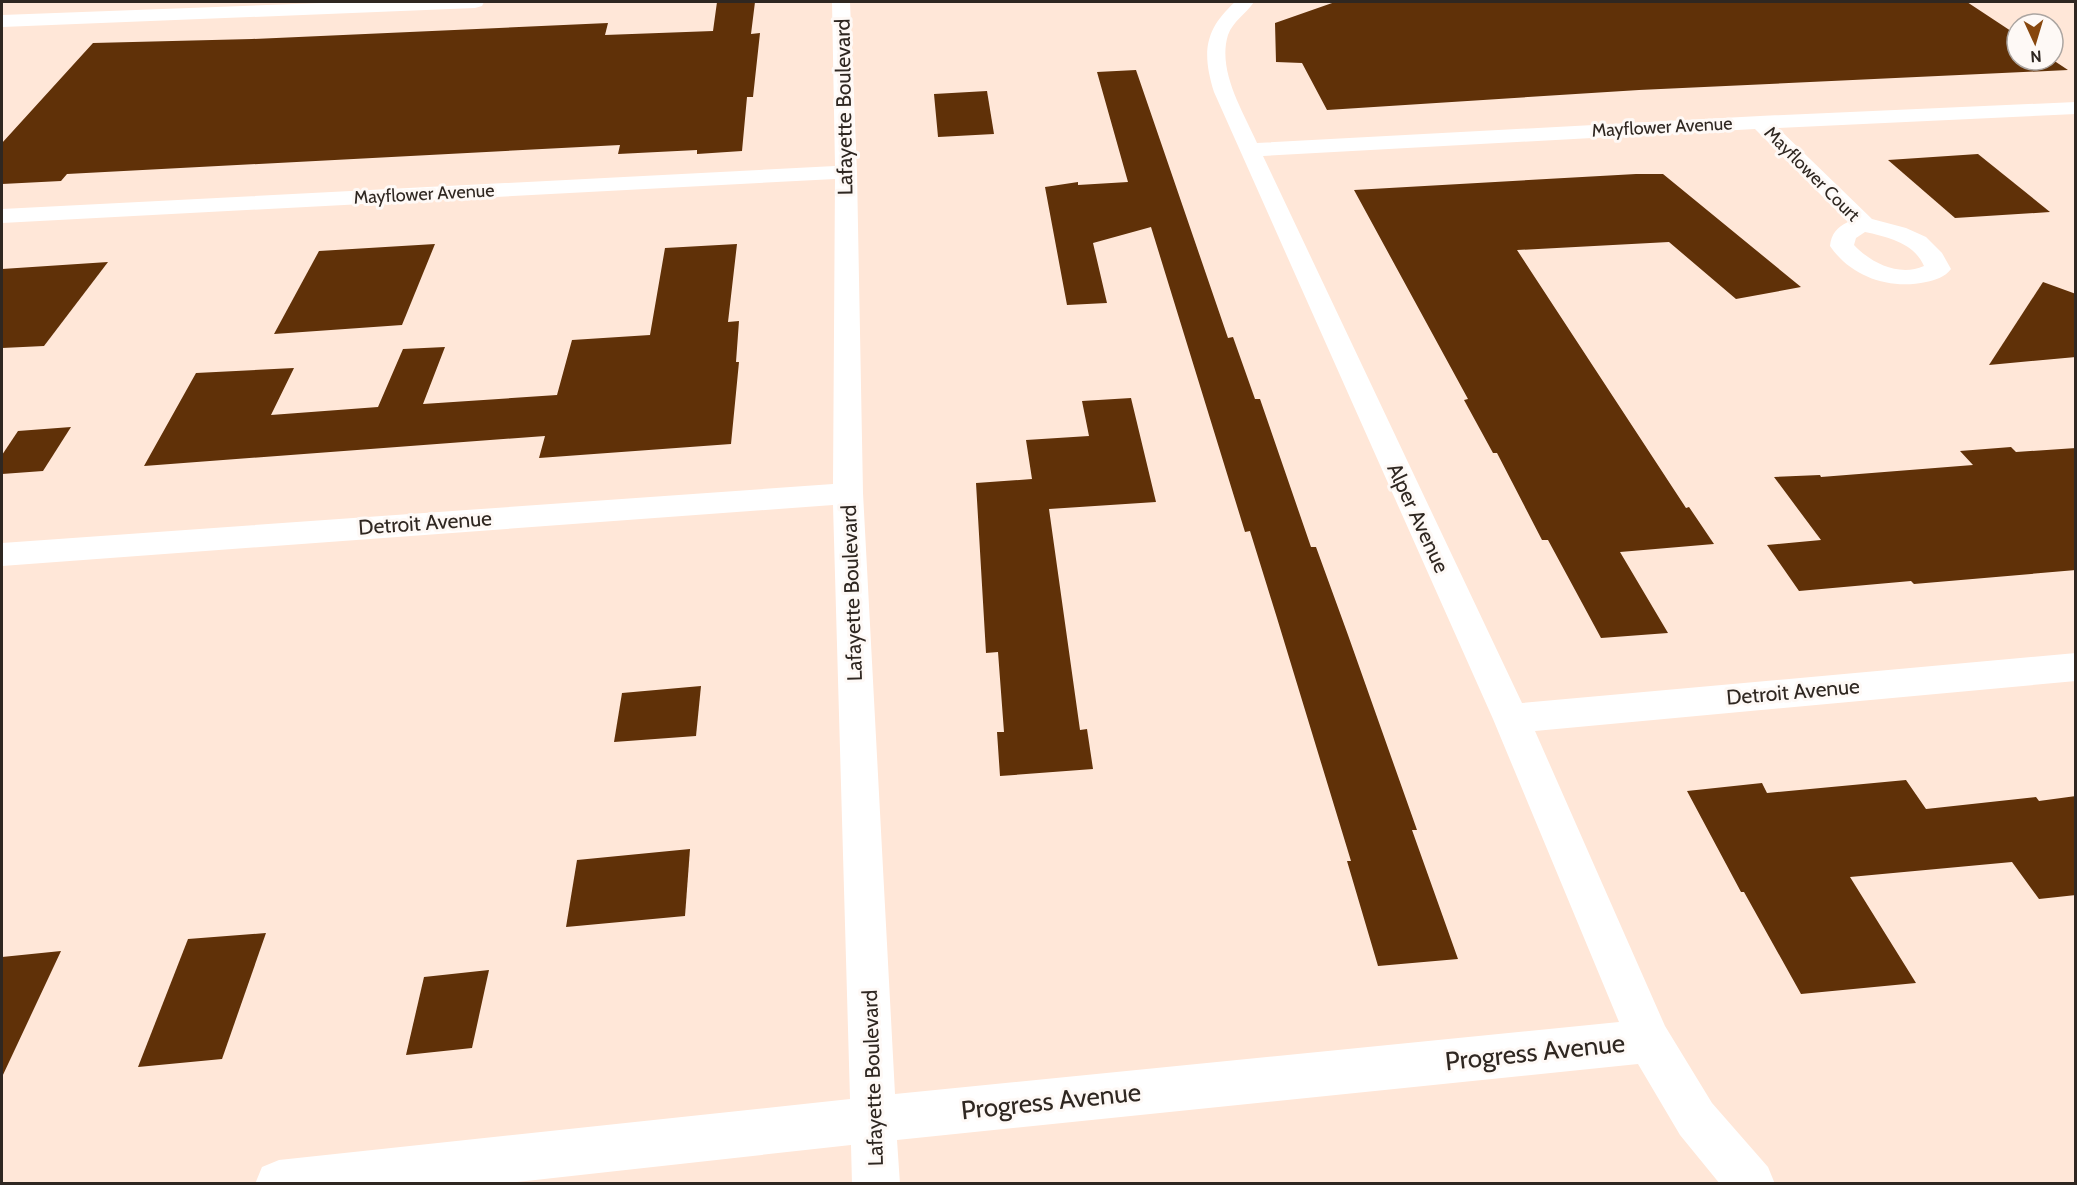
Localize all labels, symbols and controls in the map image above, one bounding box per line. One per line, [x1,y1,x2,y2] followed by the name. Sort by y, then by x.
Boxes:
[2005,12,2065,72] north arrow
[829,18,858,196] street label: Lafayette Boulevard
[2030,47,2042,66] text: N
[1591,112,1733,142] street label: Mayflower Avenue
[1760,122,1864,226] street label: Mayflower Court
[353,179,495,209] street label: Mayflower Avenue
[1382,459,1455,577] street label: Alper Avenue
[836,504,867,682] street label: Lafayette Boulevard
[357,505,493,540] street label: Detroit Avenue
[1725,673,1861,710] street label: Detroit Avenue
[857,989,888,1167] street label: Lafayette Boulevard
[1443,1027,1627,1077] street label: Progress Avenue
[959,1076,1143,1126] street label: Progress Avenue

